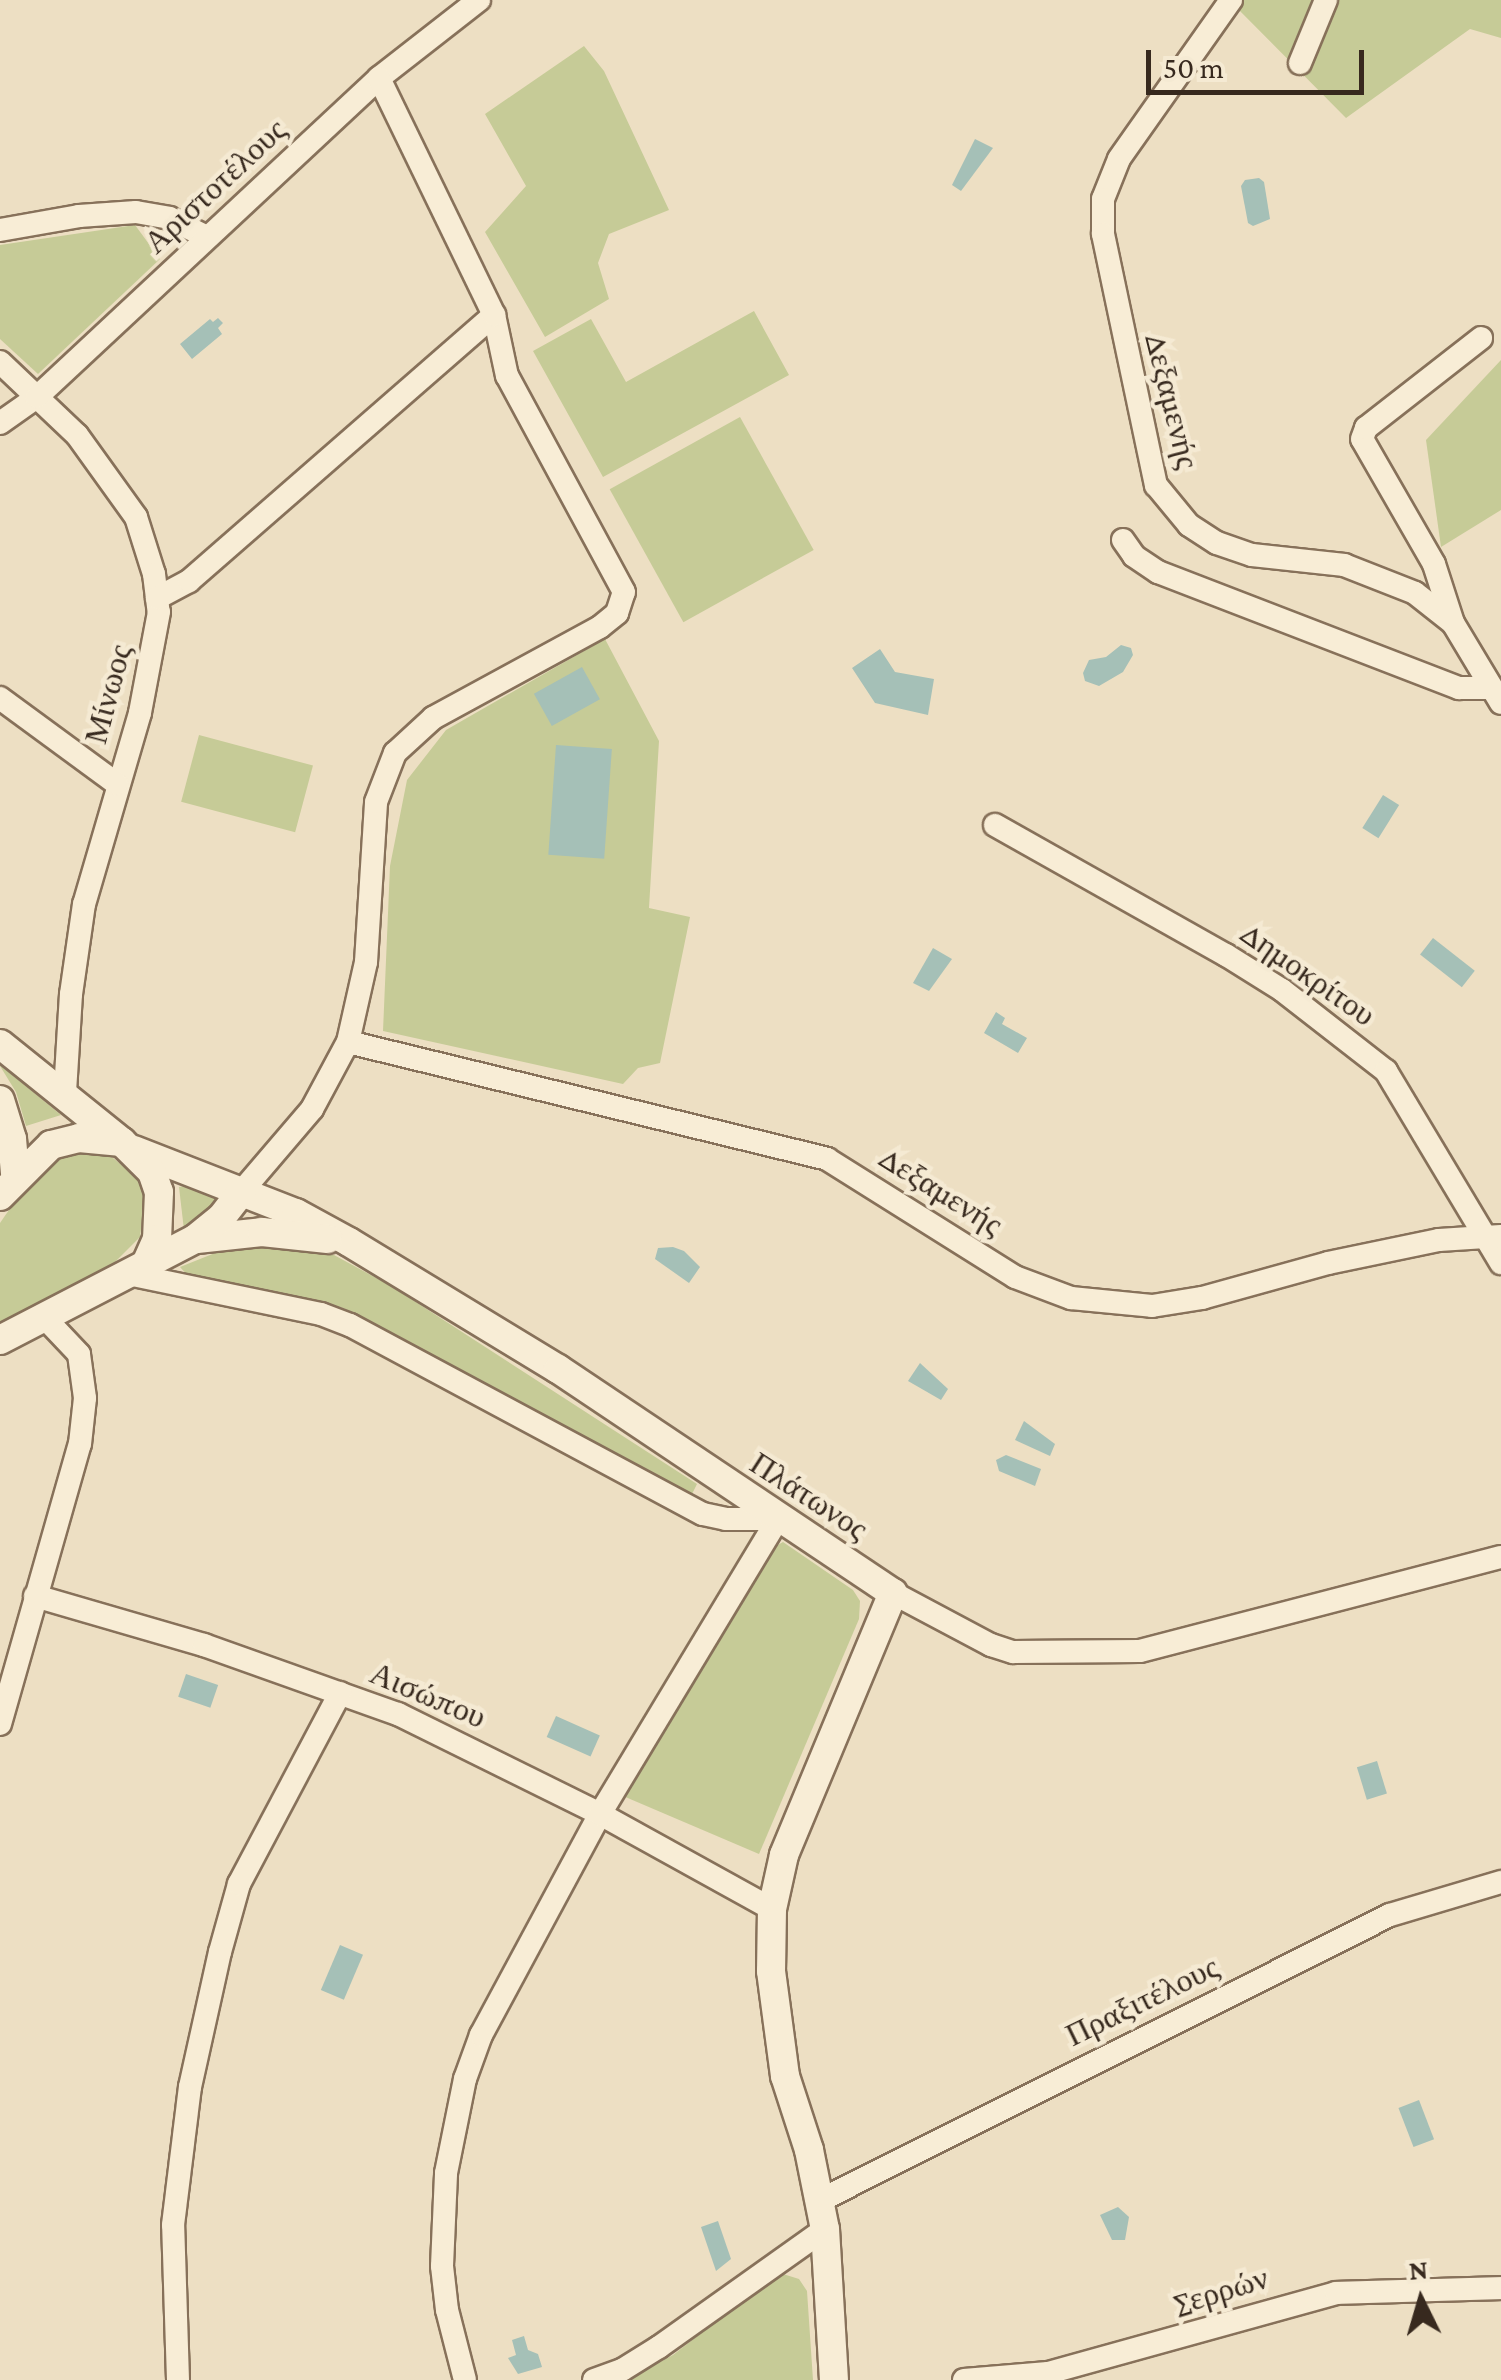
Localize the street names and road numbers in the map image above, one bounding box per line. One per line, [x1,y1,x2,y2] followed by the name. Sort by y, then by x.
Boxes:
[136,111,294,261] street label: Αριστοτέλους
[1137,329,1207,473] street label: Δεξαμενής
[76,640,140,748] street label: Μίνωος
[1233,914,1383,1034] street label: Δημοκρίτου
[872,1138,1010,1244] street label: Δεξαμενής
[743,1444,875,1548] street label: Πλάτωνος
[364,1654,492,1736] street label: Αισώπου
[1059,1948,1225,2054] street label: Πραξιτέλους
[1169,2259,1273,2323] street label: Σερρών

